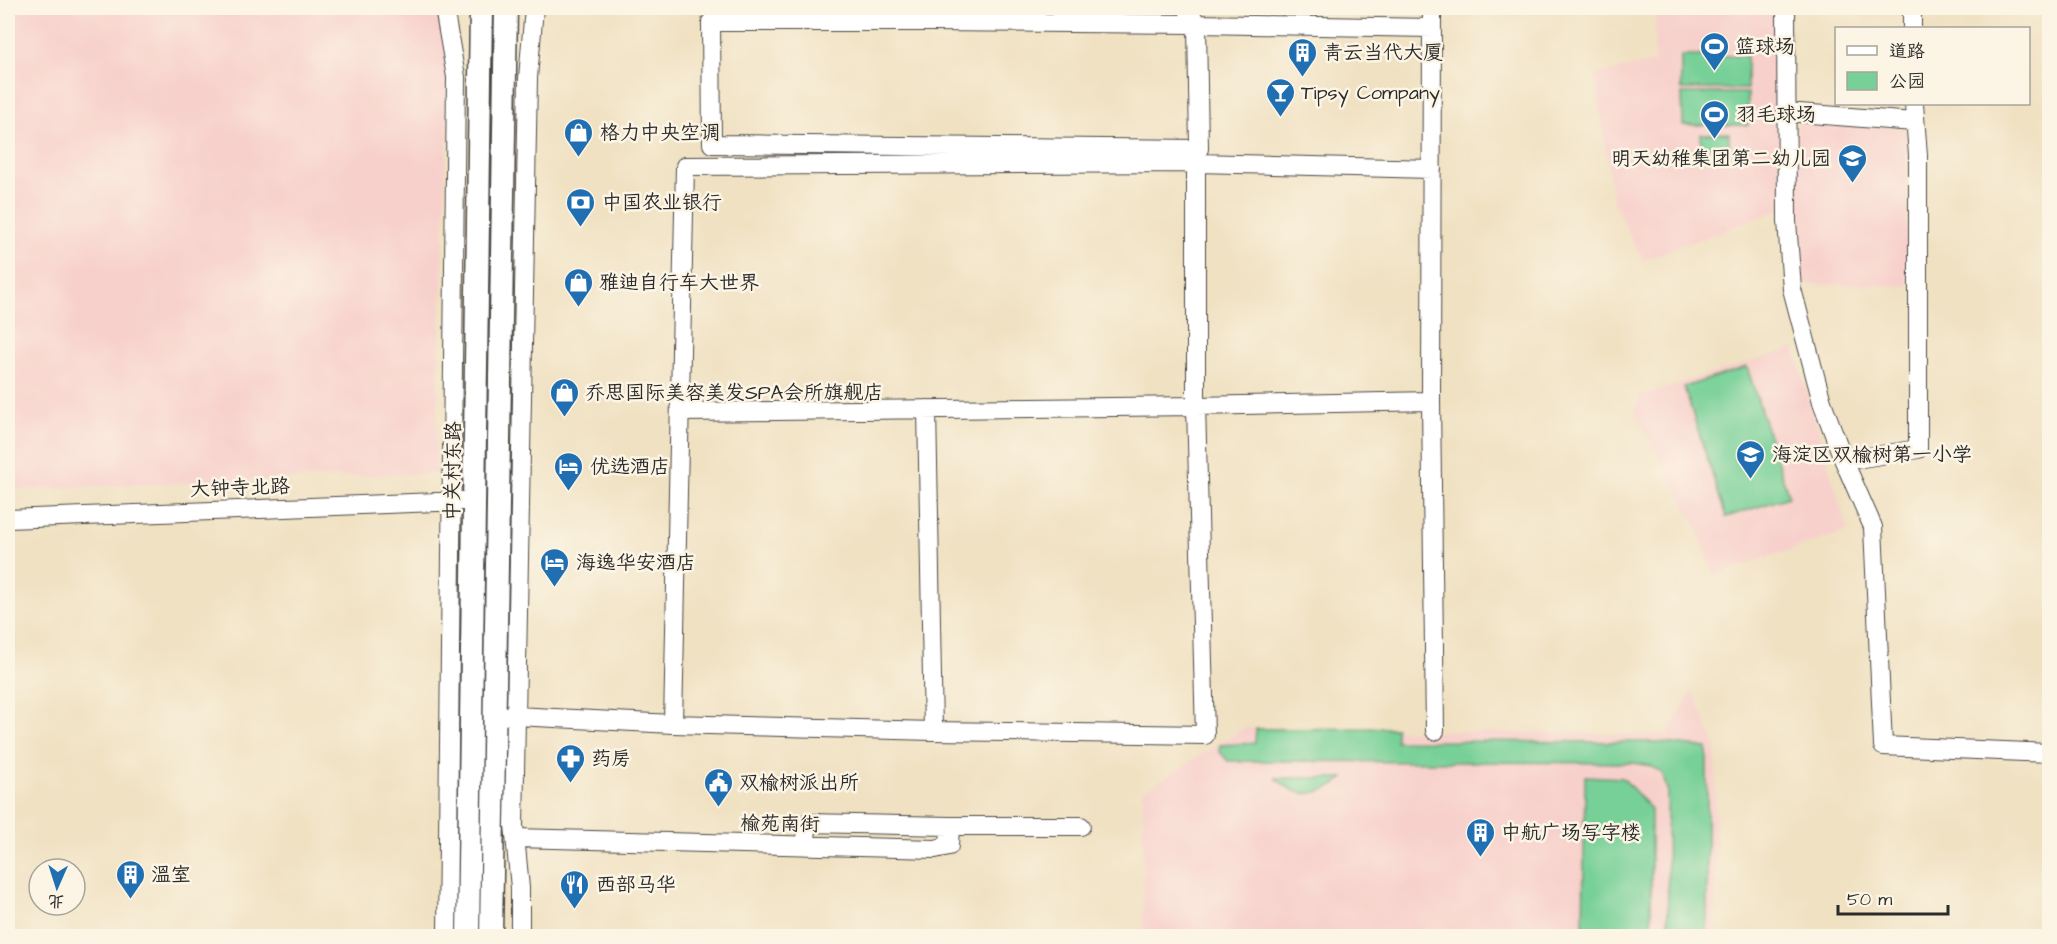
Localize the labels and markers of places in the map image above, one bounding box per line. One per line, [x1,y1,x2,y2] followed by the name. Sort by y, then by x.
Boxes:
[1698,30,1730,72] sports icon: 篮球场
[1735,33,1795,61] place label: 篮球场
[1286,36,1318,78] building icon: 青云当代大厦
[1323,39,1443,67] place label: 青云当代大厦
[1264,76,1296,118] bar icon: Tipsy Company
[1301,79,1440,108] place label: Tipsy Company
[1699,98,1731,140] sports icon: 羽毛球场
[1736,101,1816,129] place label: 羽毛球场
[563,116,595,158] shop icon: 格力中央空调
[600,119,720,147] place label: 格力中央空调
[1836,142,1868,184] school or university icon: 明天幼稚集团第二幼儿园
[1611,145,1831,173] place label: 明天幼稚集团第二幼儿园
[565,186,597,228] bank icon: 中国农业银行
[602,189,722,217] place label: 中国农业银行
[562,266,594,308] shop icon: 雅迪自行车大世界
[599,269,759,297] place label: 雅迪自行车大世界
[548,376,580,418] shop icon: 乔思国际美容美发SPA会所旗舰店
[585,379,883,407] place label: 乔思国际美容美发SPA会所旗舰店
[1735,438,1767,480] school or university icon: 海淀区双榆树第一小学
[1772,441,1972,469] place label: 海淀区双榆树第一小学
[553,450,585,492] hotel icon: 优选酒店
[590,453,670,481] place label: 优选酒店
[539,546,571,588] hotel icon: 海逸华安酒店
[576,549,696,577] place label: 海逸华安酒店
[554,742,586,784] pharmacy icon: 药房
[591,745,631,773] place label: 药房
[702,766,734,808] public building icon: 双榆树派出所
[739,769,859,797] place label: 双榆树派出所
[1464,816,1496,858] building icon: 中航广场写字楼
[1501,819,1641,847] place label: 中航广场写字楼
[114,858,146,900] building icon: 温室
[151,861,191,889] place label: 温室
[559,868,591,910] restaurant icon: 西部马华
[596,871,676,899] place label: 西部马华

